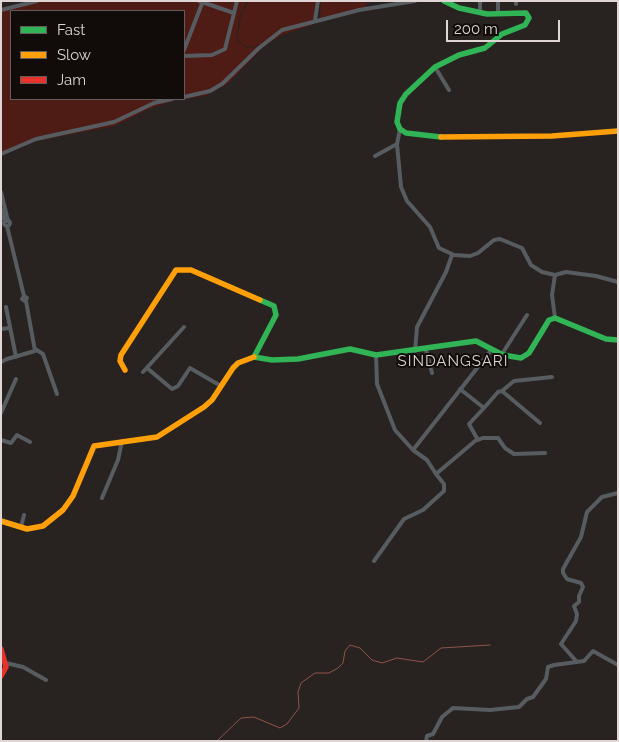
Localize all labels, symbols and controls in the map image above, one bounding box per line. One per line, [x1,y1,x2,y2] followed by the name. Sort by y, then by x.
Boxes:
[10,10,185,100] legend
[449,10,563,42] scale bar
[454,20,498,38] text: 200 m
[57,21,85,39] text: Fast
[57,46,91,64] text: Slow
[57,71,86,89] text: Jam
[396,352,510,370] district label: SINDANGSARI

